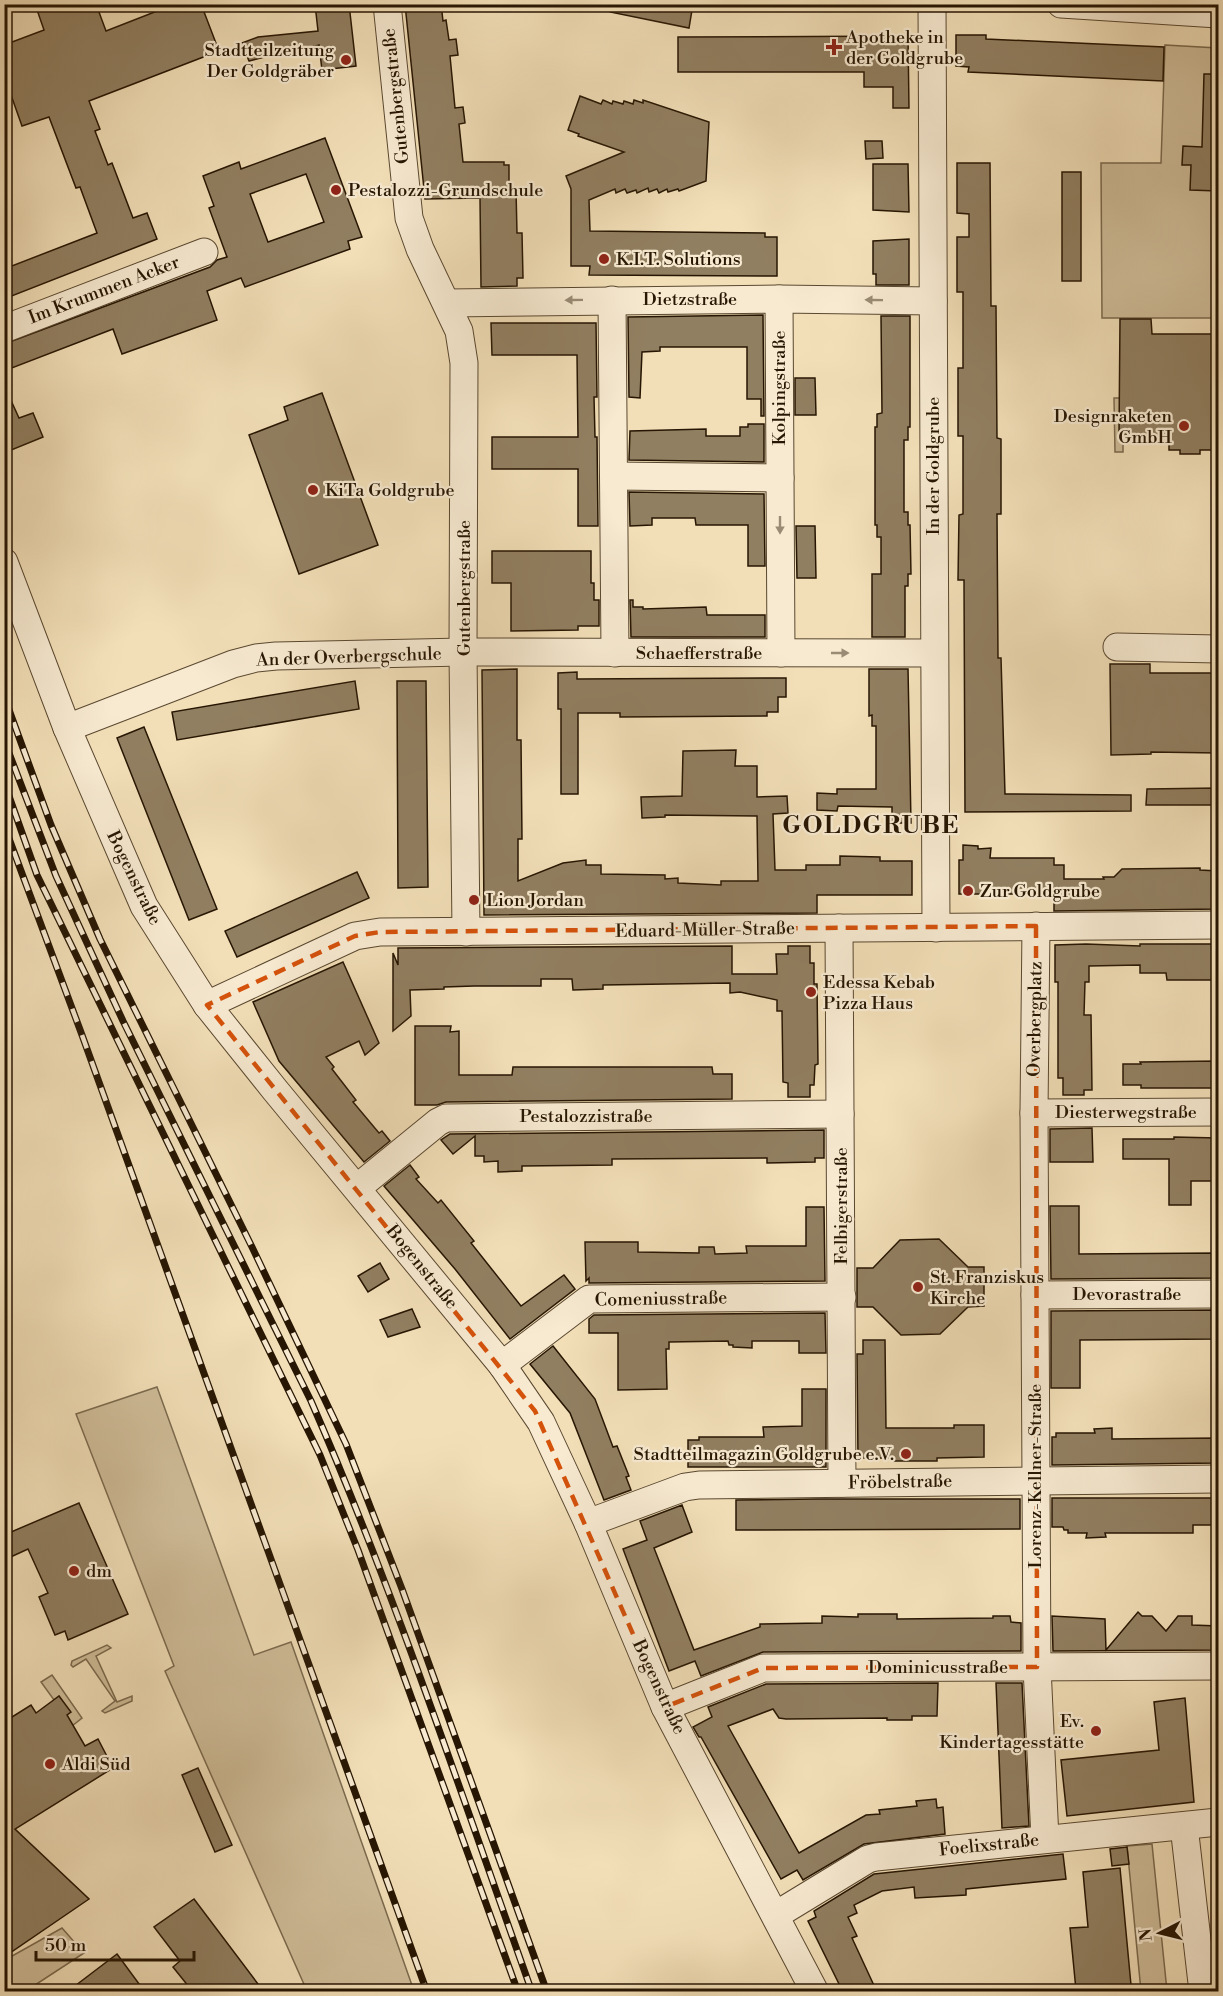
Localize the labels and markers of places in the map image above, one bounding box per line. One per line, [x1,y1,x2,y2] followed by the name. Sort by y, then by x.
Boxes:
[845,26,963,70] place label: Apotheke in der Goldgrube
[205,39,335,83] place label: Stadtteilzeitung Der Goldgräber
[827,40,841,54] marker: Apotheke in der Goldgrube
[339,53,353,67] marker: Stadtteilzeitung Der Goldgräber
[348,179,543,202] place label: Pestalozzi-Grundschule
[329,183,343,197] marker: Pestalozzi-Grundschule
[616,248,741,271] place label: K.I.T. Solutions
[597,252,611,266] marker: K.I.T. Solutions
[1054,405,1173,449] place label: Designraketen GmbH
[1177,419,1191,433] marker: Designraketen GmbH
[325,479,455,502] place label: KiTa Goldgrube
[306,483,320,497] marker: KiTa Goldgrube
[980,880,1100,903] place label: Zur Goldgrube
[961,884,975,898] marker: Zur Goldgrube
[486,889,584,912] place label: Lion Jordan
[467,893,481,907] marker: Lion Jordan
[823,971,935,1015] place label: Edessa Kebab Pizza Haus
[804,985,818,999] marker: Edessa Kebab Pizza Haus
[930,1266,1044,1310] place label: St. Franziskus Kirche
[911,1280,925,1294] marker: St. Franziskus Kirche
[634,1443,894,1466] place label: Stadtteilmagazin Goldgrube e.V.
[899,1447,913,1461] marker: Stadtteilmagazin Goldgrube e.V.
[86,1560,112,1583] place label: dm
[67,1564,81,1578] marker: dm
[939,1710,1084,1754] place label: Ev. Kindertagesstätte
[1089,1724,1103,1738] marker: Ev. Kindertagesstätte
[61,1753,131,1776] place label: Aldi Süd
[43,1757,57,1771] marker: Aldi Süd

